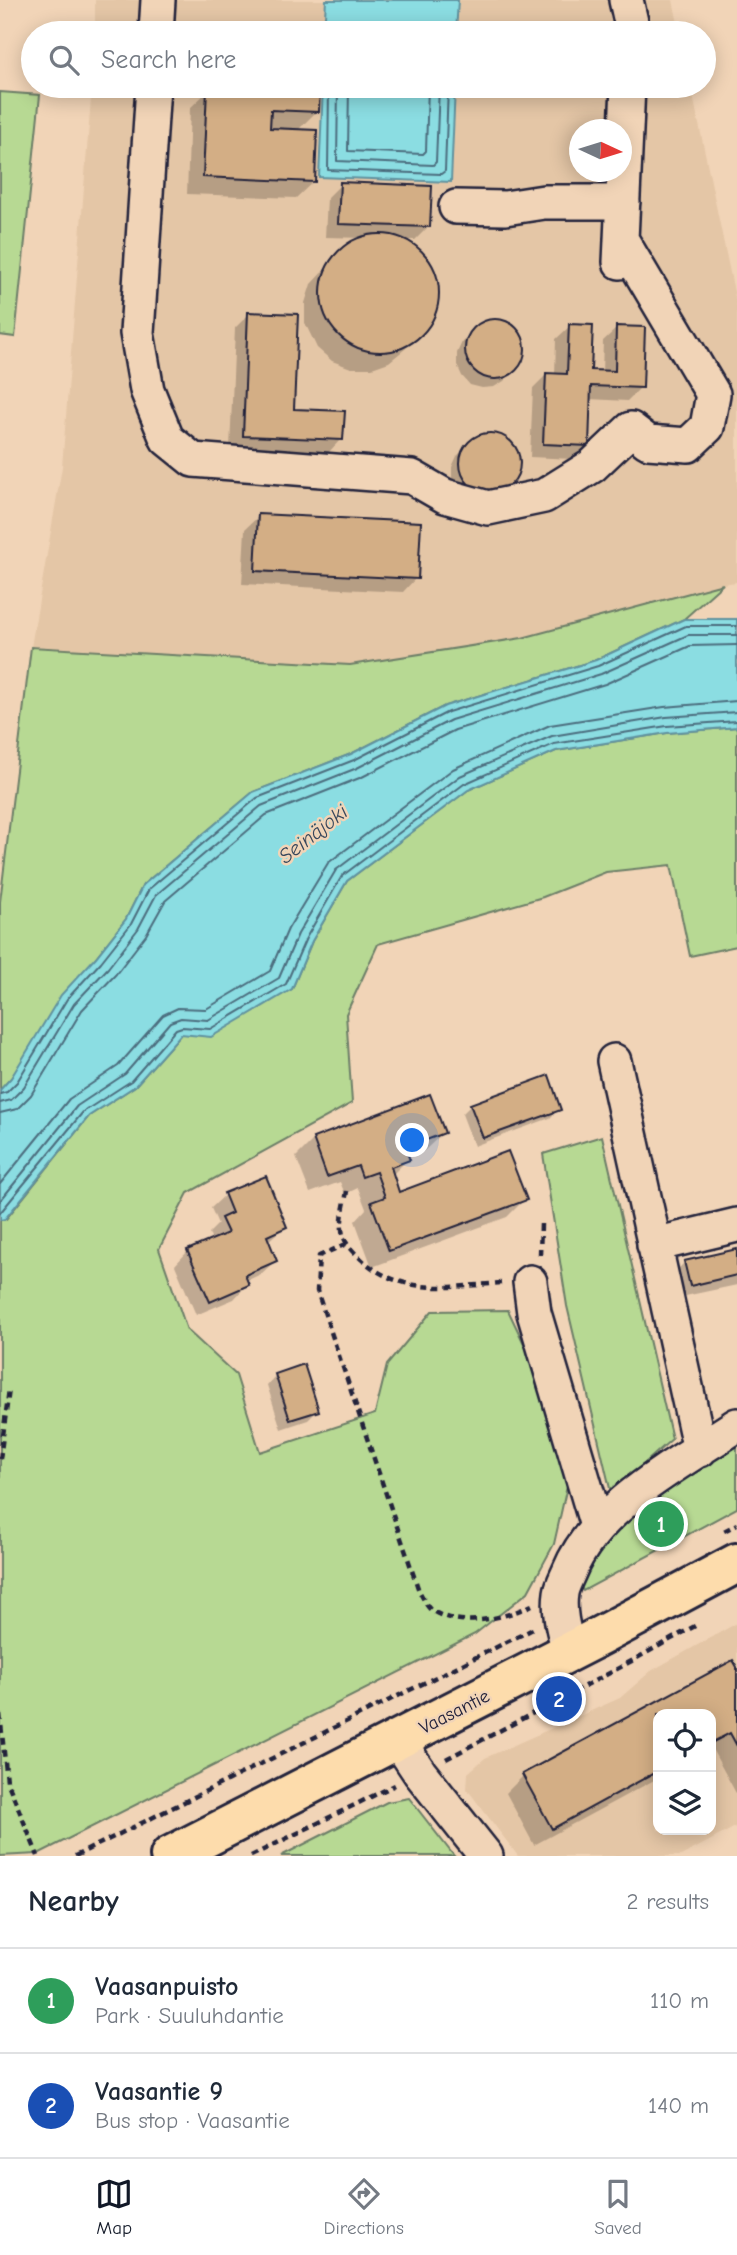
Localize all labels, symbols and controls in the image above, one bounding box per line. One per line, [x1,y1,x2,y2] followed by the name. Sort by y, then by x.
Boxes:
[21,21,716,98] search box
[45,41,83,79] icon: search
[101,45,236,75] text: Search here
[569,119,632,182] north arrow
[274,800,352,868] water label: Seinäjoki
[395,1123,429,1157] your location
[638,1498,684,1550] pin: 1
[536,1673,582,1725] pin: 2
[416,1685,493,1739] street label: Vaasantie
[653,1709,716,1835] map controls
[653,1709,716,1772] button: locate
[653,1772,716,1835] button: layers
[28,1884,119,1919] text: Nearby
[627,1888,709,1915] text: 2 results
[95,1972,238,2002] text: Vaasanpuisto
[46,1987,56,2014] text: 1
[650,1987,709,2014] text: 110 m
[95,2002,284,2029] text: Park · Suuluhdantie
[95,2077,223,2107] text: Vaasantie 9
[45,2092,57,2119] text: 2
[648,2092,709,2119] text: 140 m
[95,2107,290,2134] text: Bus stop · Vaasantie
[95,2175,133,2239] tab: Map
[324,2175,404,2239] tab: Directions
[594,2175,642,2239] tab: Saved

